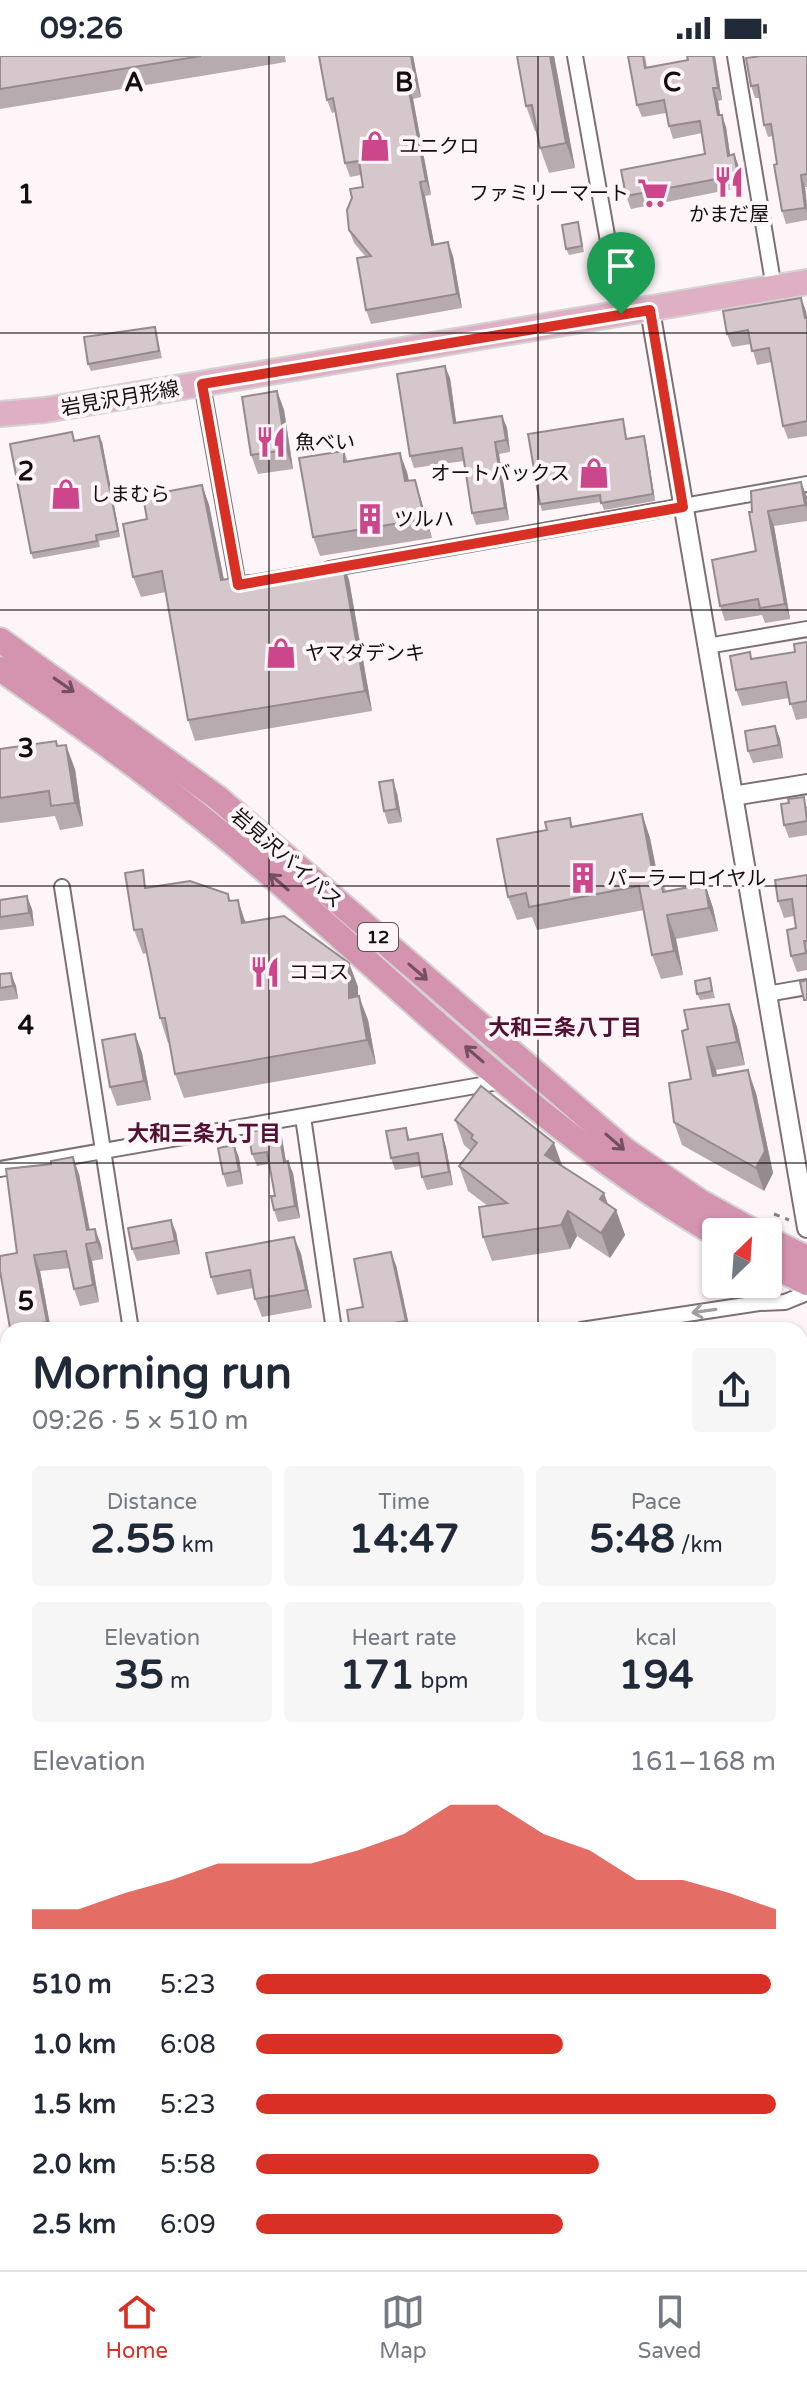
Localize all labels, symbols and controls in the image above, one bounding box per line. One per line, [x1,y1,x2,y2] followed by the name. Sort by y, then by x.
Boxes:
[40,10,123,47] text: 09:26
[124,67,144,98] text: A
[395,67,413,98] text: B
[663,67,681,98] text: C
[358,129,392,163] shop icon: ユニクロ
[399,135,479,159] place label: ユニクロ
[712,165,746,199] restaurant icon: かまだ屋
[636,176,670,210] supermarket icon: ファミリーマート
[18,179,34,210] text: 1
[469,182,629,206] place label: ファミリーマート
[689,203,769,227] place label: かまだ屋
[587,232,655,314] pin
[599,244,643,288] icon: arrive
[59,377,181,421] street label: 岩見沢月形線
[254,425,288,459] restaurant icon: 魚べい
[295,431,355,455] place label: 魚べい
[18,456,34,487] text: 2
[577,456,611,490] shop icon: オートバックス
[431,462,570,486] place label: オートバックス
[49,477,83,511] shop icon: しまむら
[90,483,170,507] place label: しまむら
[353,502,387,536] building icon: ツルハ
[394,508,454,532] place label: ツルハ
[264,636,298,670] shop icon: ヤマダデンキ
[305,642,425,666] place label: ヤマダデンキ
[53,677,75,693] one-way arrow
[18,733,34,764] text: 3
[226,804,347,914] street label: 岩見沢バイパス
[566,861,600,895] building icon: パーラーロイヤル
[607,867,766,891] place label: パーラーロイヤル
[269,874,289,892] one-way arrow
[358,923,398,951] road number: 12
[248,955,282,989] restaurant icon: ココス
[289,961,349,985] place label: ココス
[408,962,428,980] one-way arrow
[18,1010,34,1041] text: 4
[488,1015,642,1041] district label: 大和三条八丁目
[464,1045,485,1063] one-way arrow
[127,1121,281,1147] district label: 大和三条九丁目
[604,1133,624,1151] one-way arrow
[702,1218,782,1298] north arrow
[702,1218,782,1298] map controls
[18,1286,34,1317] text: 5
[691,1304,717,1319] one-way arrow
[32,1348,292,1401] text: Morning run
[692,1348,776,1432] button: share
[32,1405,248,1436] text: 09:26 · 5 × 510 m
[107,1489,197,1515] text: Distance
[378,1489,430,1515] text: Time
[631,1489,681,1515] text: Pace
[90,1515,176,1563] text: 2.55
[349,1515,459,1563] text: 14:47
[589,1515,675,1563] text: 5:48
[176,1532,214,1558] text: km
[675,1532,723,1558] text: /km
[104,1625,200,1651] text: Elevation
[352,1625,456,1651] text: Heart rate
[635,1625,677,1651] text: kcal
[114,1651,164,1699] text: 35
[339,1651,415,1699] text: 171
[618,1651,694,1699] text: 194
[164,1668,190,1694] text: m
[415,1668,469,1694] text: bpm
[32,1746,146,1777] text: Elevation
[630,1746,776,1777] text: 161–168 m
[32,1969,112,2000] text: 510 m
[160,1969,216,2000] text: 5:23
[32,2029,116,2060] text: 1.0 km
[160,2029,216,2060] text: 6:08
[32,2089,116,2120] text: 1.5 km
[160,2089,216,2120] text: 5:23
[32,2149,116,2180] text: 2.0 km
[160,2149,216,2180] text: 5:58
[32,2209,116,2240] text: 2.5 km
[160,2209,216,2240] text: 6:09
[106,2290,168,2364] tab: Home
[379,2290,427,2364] tab: Map
[638,2290,701,2364] tab: Saved

